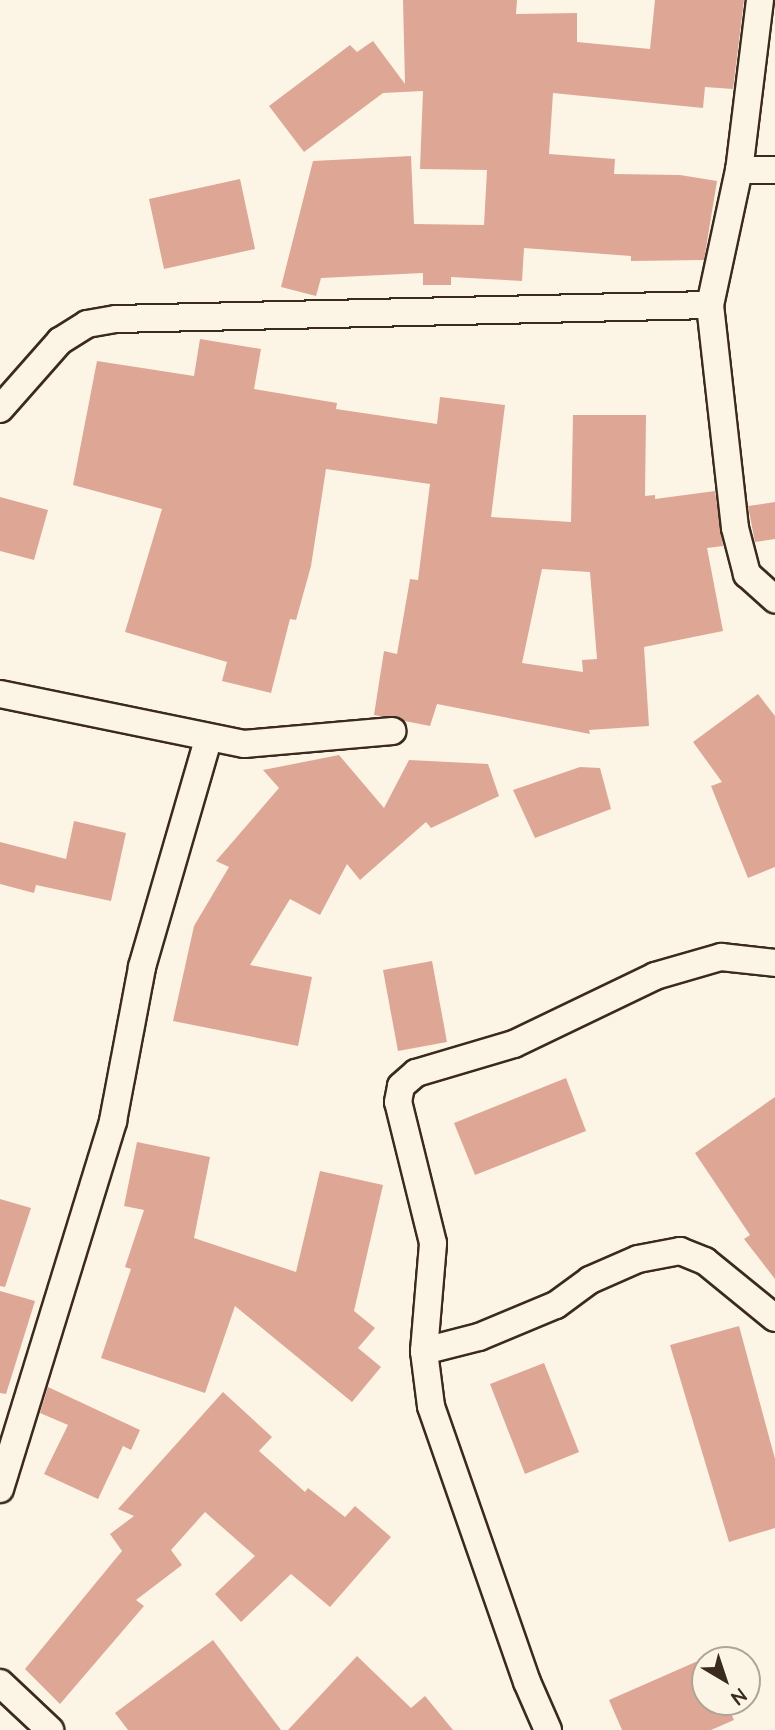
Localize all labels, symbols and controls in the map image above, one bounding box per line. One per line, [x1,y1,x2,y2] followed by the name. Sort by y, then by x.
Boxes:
[691,1646,761,1716] north arrow
[725,1682,751,1710] text: N

